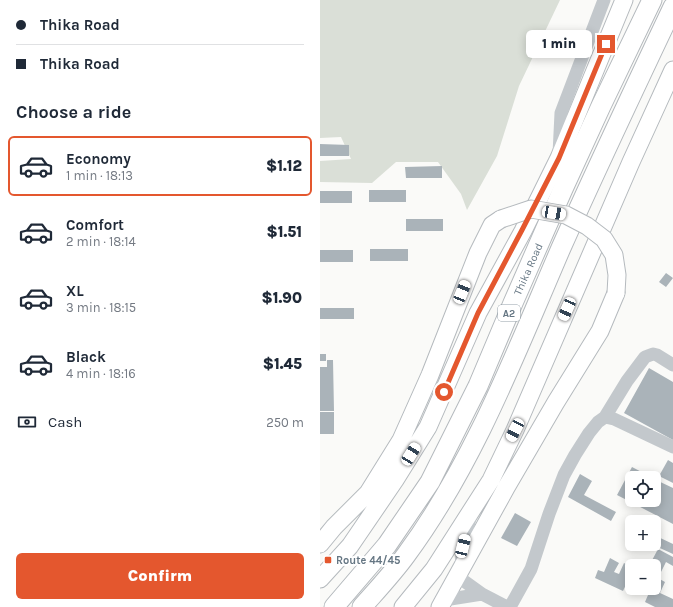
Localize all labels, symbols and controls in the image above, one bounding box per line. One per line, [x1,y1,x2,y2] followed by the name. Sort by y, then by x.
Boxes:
[40,16,120,34] text: Thika Road
[526,30,592,58] callout: 1 min
[597,35,615,53] route end
[542,36,576,51] text: 1 min
[40,55,120,73] text: Thika Road
[16,101,131,123] text: Choose a ride
[18,148,54,184] icon: car
[66,150,131,168] text: Economy
[266,157,302,175] text: $1.12
[66,168,133,183] text: 1 min · 18:13
[541,205,567,221] car
[18,214,54,250] icon: car
[66,216,124,234] text: Comfort
[266,223,302,241] text: $1.51
[66,234,136,249] text: 2 min · 18:14
[511,241,546,297] street label: Thika Road
[452,279,472,305] car
[18,280,54,316] icon: car
[66,282,84,300] text: XL
[261,289,302,307] text: $1.90
[557,296,577,322] car
[66,300,136,315] text: 3 min · 18:15
[498,305,520,321] road number: A2
[18,346,54,382] icon: car
[66,348,106,366] text: Black
[263,355,302,373] text: $1.45
[66,366,136,381] text: 4 min · 18:16
[435,383,453,401] route start
[16,411,38,433] icon: cash
[48,413,82,431] text: Cash
[266,415,304,430] text: 250 m
[504,417,526,443] car
[400,441,422,467] car
[625,471,661,595] map controls
[625,471,661,507] button: locate
[625,515,661,551] button: +
[454,533,472,559] car
[16,553,304,599] button: Confirm
[336,554,400,567] place label: Route 44/45
[323,555,333,565] marker: Route 44/45
[625,559,661,595] button: −

